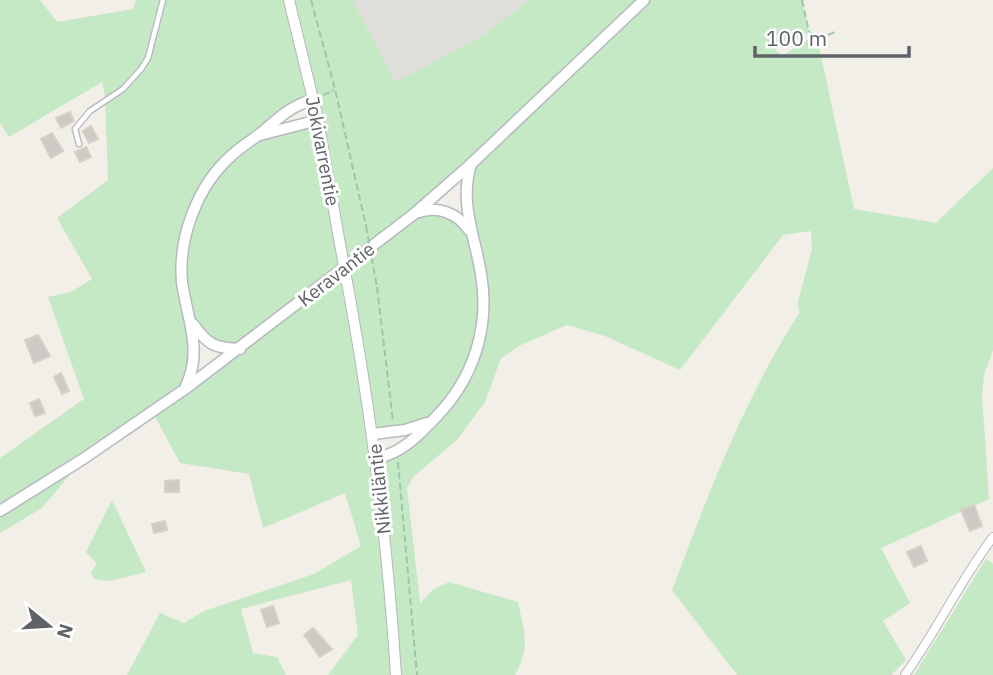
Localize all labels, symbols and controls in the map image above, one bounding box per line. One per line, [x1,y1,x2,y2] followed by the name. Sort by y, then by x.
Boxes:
[755,14,909,58] scale bar
[766,24,827,52] text: 100 m
[301,94,345,208] street label: Jokivarrentie
[293,237,379,311] street label: Keravantie
[362,443,396,535] street label: Nikkiläntie
[14,591,84,661] north arrow
[52,621,79,642] text: N

